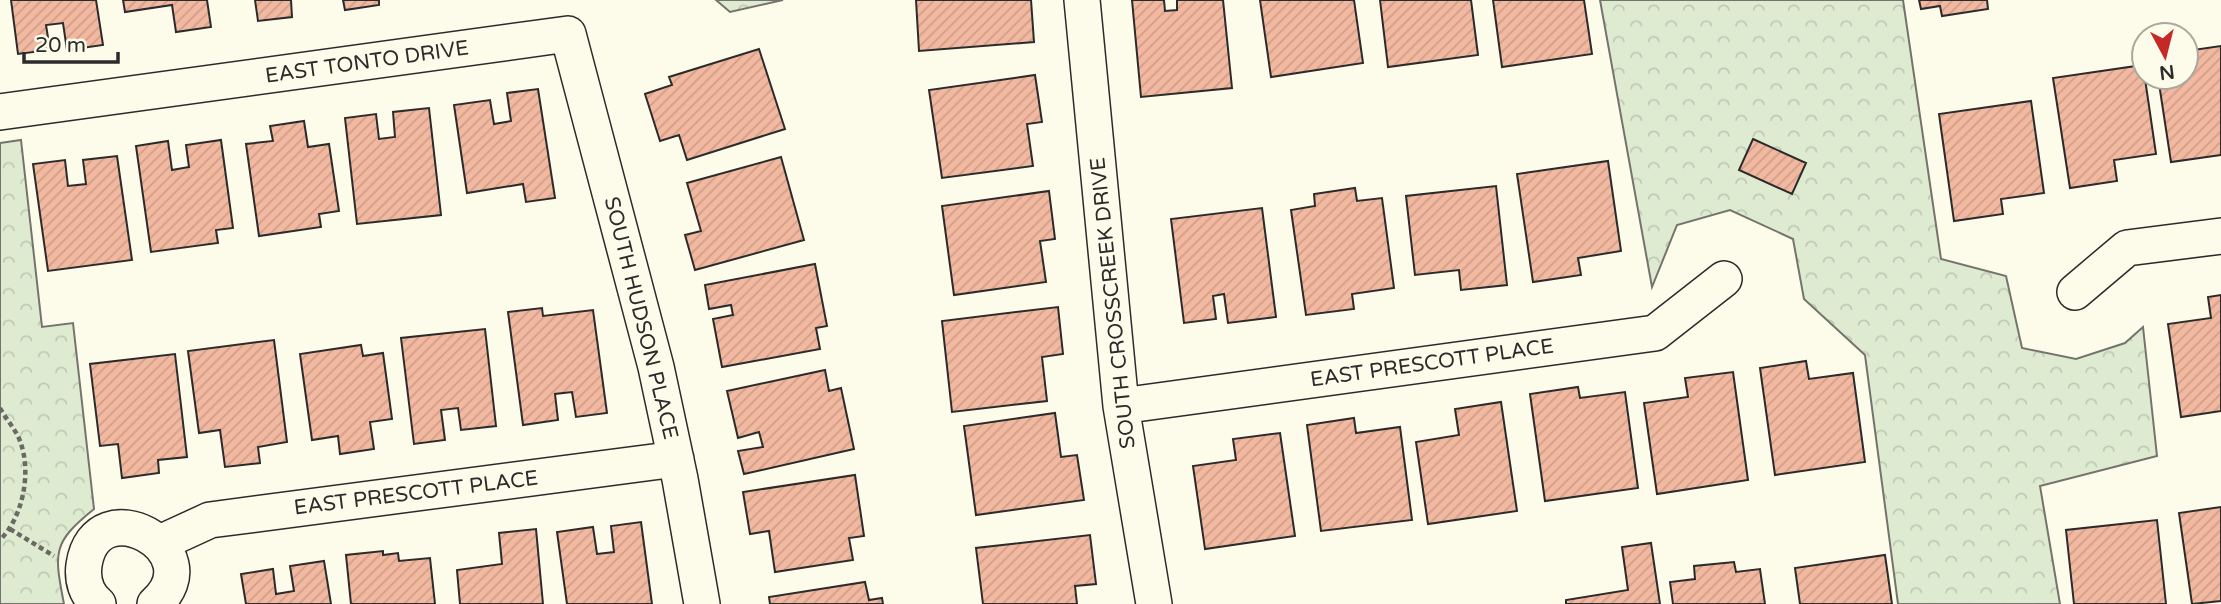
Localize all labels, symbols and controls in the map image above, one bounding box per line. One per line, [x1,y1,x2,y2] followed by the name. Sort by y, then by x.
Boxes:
[24,21,119,65] scale bar
[2130,21,2200,91] north arrow
[35,33,86,58] text: 20 m
[264,35,470,89] street label: EAST TONTO DRIVE
[2158,60,2176,84] text: N
[1085,156,1141,450] street label: SOUTH CROSSCREEK DRIVE
[599,194,683,442] street label: SOUTH HUDSON PLACE
[1309,334,1555,392] street label: EAST PRESCOTT PLACE
[293,466,539,520] street label: EAST PRESCOTT PLACE

